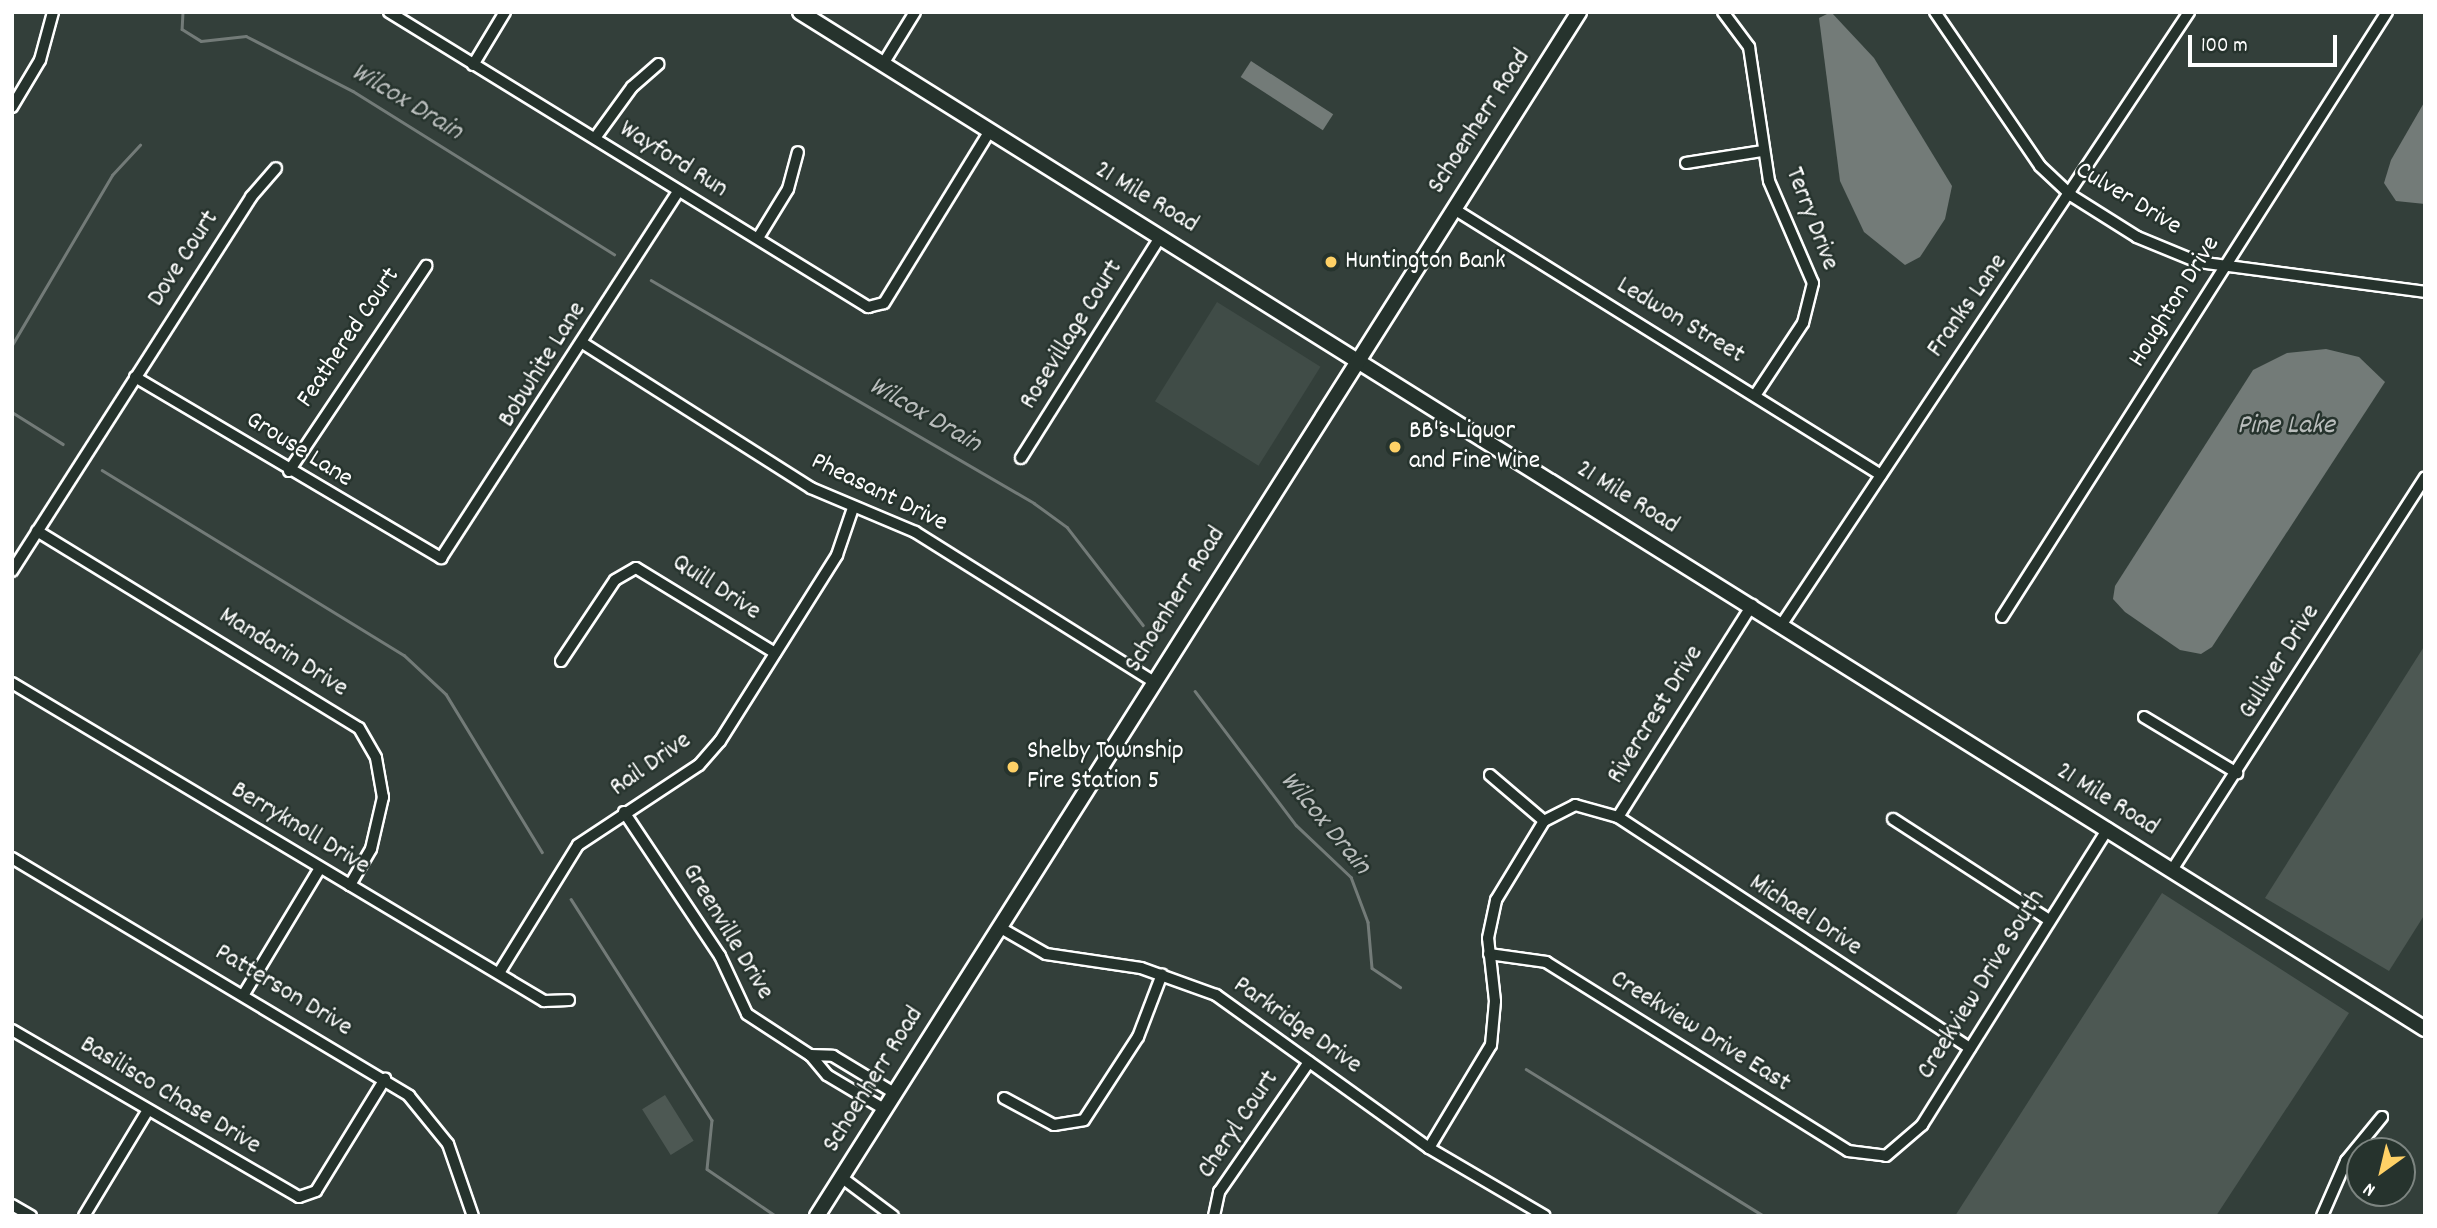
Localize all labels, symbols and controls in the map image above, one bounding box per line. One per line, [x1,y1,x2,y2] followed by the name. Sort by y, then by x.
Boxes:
[2192,21,2341,65] scale bar
[2201,32,2248,62] text: 100 m
[1422,44,1538,200] street label: Schoenherr Road
[344,57,468,149] water label: Wilcox Drain
[613,114,733,206] street label: Wayford Run
[1089,155,1203,241] street label: 21 Mile Road
[2069,155,2187,243] street label: Culver Drive
[1777,163,1845,275] street label: Terry Drive
[141,205,227,313] street label: Dove Court
[2122,231,2228,373] street label: Houghton Drive
[1345,246,1506,278] place label: Huntington Bank
[1921,248,2015,364] street label: Franks Lane
[1014,254,1130,416] street label: Rosevillage Court
[1323,254,1339,270] marker: Huntington Bank
[291,262,407,414] street label: Feathered Court
[1610,271,1750,371] street label: Ledwon Street
[492,297,594,433] street label: Bobwhite Lane
[862,370,986,462] water label: Wilcox Drain
[240,405,358,495] street label: Grouse Lane
[2237,410,2335,444] water label: Pine Lake
[1409,416,1540,478] place label: BB's Liquor and Fine Wine
[1387,439,1403,455] marker: BB's Liquor and Fine Wine
[806,447,952,539] street label: Pheasant Drive
[1570,454,1684,542] street label: 21 Mile Road
[1119,521,1233,679] street label: Schoenherr Road
[666,548,766,628] street label: Quill Drive
[2232,599,2328,725] street label: Gulliver Drive
[213,601,353,705] street label: Mandarin Drive
[1601,640,1711,790] street label: Rivercrest Drive
[604,726,698,804] street label: Rail Drive
[1027,736,1184,798] place label: Shelby Township Fire Station 5
[2050,756,2164,844] street label: 21 Mile Road
[1005,759,1021,775] marker: Shelby Township Fire Station 5
[1271,766,1377,882] water label: Wilcox Drain
[225,775,375,883] street label: Berryknoll Drive
[674,858,780,1006] street label: Greenville Drive
[1743,868,1867,964] street label: Michael Drive
[1911,884,2053,1086] street label: Creekview Drive South
[209,938,357,1044] street label: Patterson Drive
[1604,964,1796,1100] street label: Creekview Drive East
[1227,970,1367,1082] street label: Parkridge Drive
[817,1001,931,1159] street label: Schoenherr Road
[74,1030,266,1162] street label: Basilisco Chase Drive
[1192,1065,1286,1185] street label: Cheryl Court
[2346,1137,2416,1207] north arrow
[2359,1174,2382,1202] text: N

